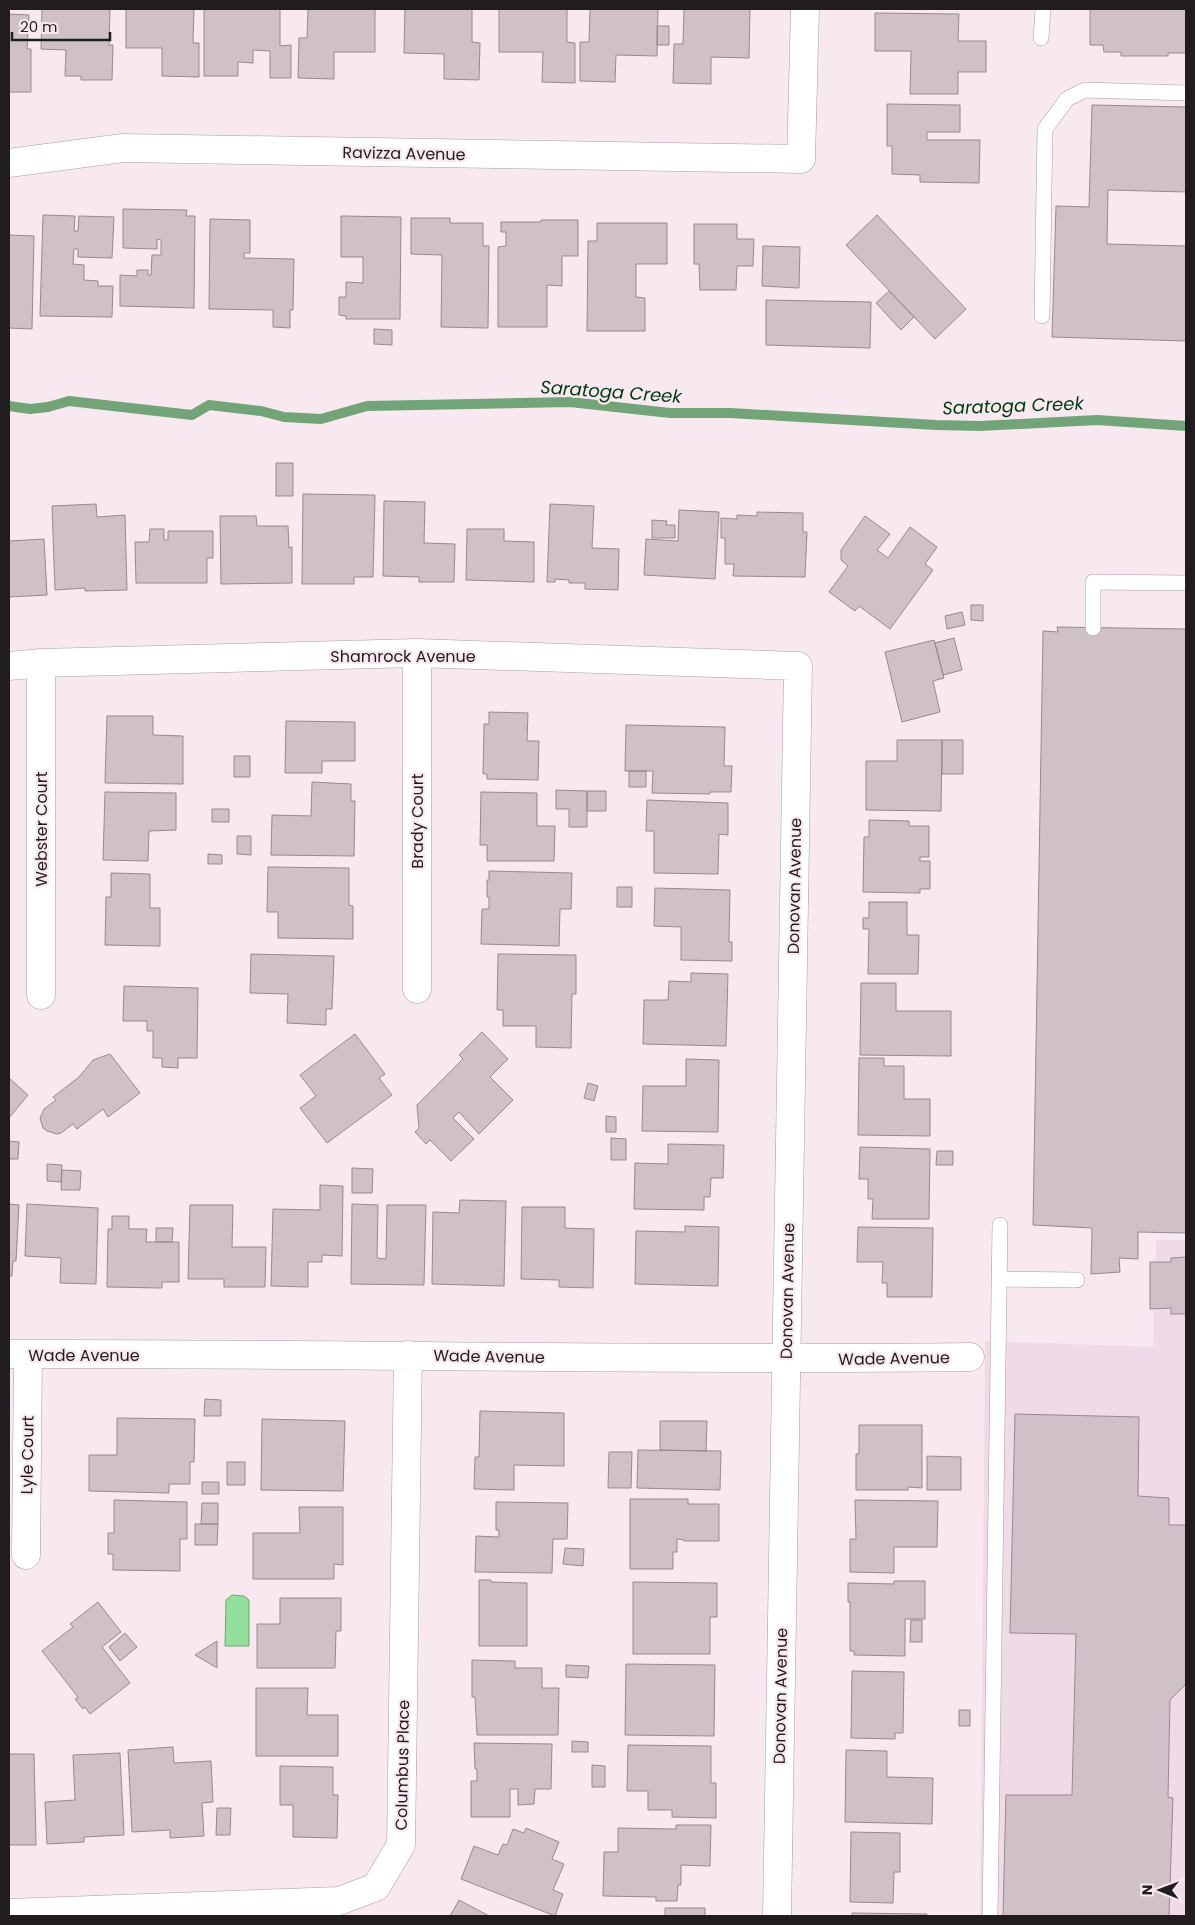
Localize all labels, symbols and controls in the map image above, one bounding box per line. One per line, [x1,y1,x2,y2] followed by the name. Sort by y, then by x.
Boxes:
[12,10,110,42] scale bar
[20,16,58,37] text: 20 m
[342,141,466,166] street label: Ravizza Avenue
[540,374,683,409] water label: Saratoga Creek
[942,391,1085,420] water label: Saratoga Creek
[330,645,476,668] street label: Shamrock Avenue
[30,771,53,887] street label: Webster Court
[406,773,429,869] street label: Brady Court
[782,818,807,954] street label: Donovan Avenue
[775,1223,800,1359] street label: Donovan Avenue
[28,1344,140,1367] street label: Wade Avenue
[433,1344,545,1369] street label: Wade Avenue
[838,1346,950,1371] street label: Wade Avenue
[15,1415,40,1495] street label: Lyle Court
[768,1628,793,1764] street label: Donovan Avenue
[390,1699,415,1830] street label: Columbus Place
[1135,1865,1185,1915] north arrow
[1137,1884,1157,1895] text: N

